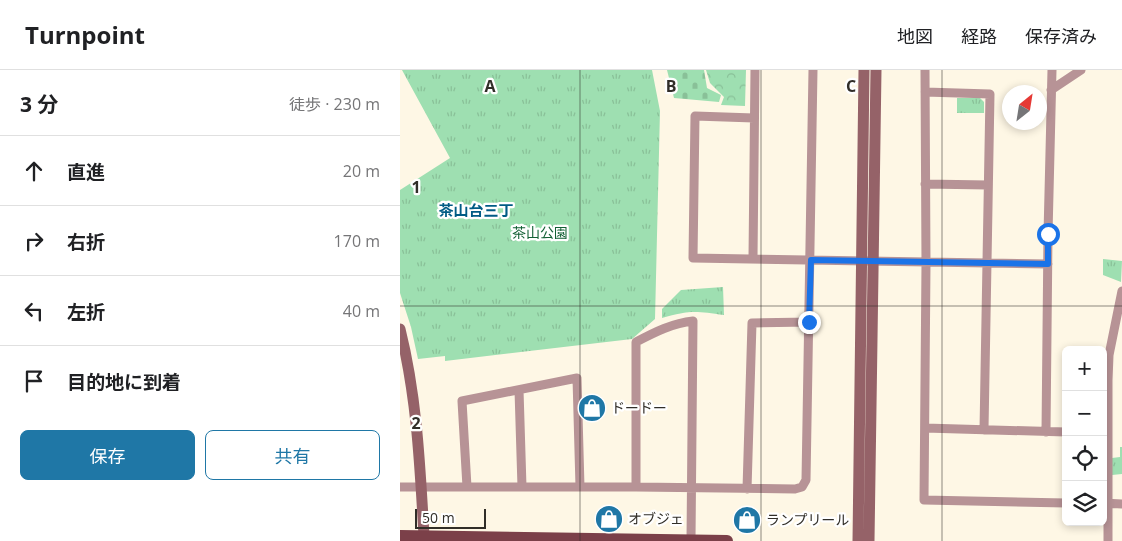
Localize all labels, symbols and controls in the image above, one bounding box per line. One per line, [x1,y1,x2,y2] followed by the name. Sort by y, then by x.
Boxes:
[25,18,145,51] text: Turnpoint
[897,24,933,48] text: 地図
[961,24,997,48] text: 経路
[1025,24,1097,48] text: 保存済み
[484,75,496,97] text: A
[666,75,676,97] text: B
[846,75,856,97] text: C
[1002,85,1047,130] north arrow
[20,90,58,118] text: 3 分
[289,93,380,115] text: 徒歩 · 230 m
[20,157,48,185] icon: ahead
[67,159,105,185] text: 直進
[343,160,380,182] text: 20 m
[411,176,421,198] text: 1
[438,200,514,220] district label: 茶山台三丁
[512,223,568,242] park label: 茶山公園
[1037,223,1060,246] route start
[20,227,48,255] icon: right
[67,229,105,255] text: 右折
[334,230,380,252] text: 170 m
[20,297,48,325] icon: left
[67,299,105,325] text: 左折
[343,300,380,322] text: 40 m
[798,311,821,334] route end
[1062,346,1107,526] map controls
[1062,346,1107,391] button: +
[20,367,48,395] icon: arrive
[67,369,181,395] text: 目的地に到着
[1062,391,1107,436] button: −
[577,393,607,423] shop icon: ドードー
[611,398,667,417] place label: ドードー
[411,412,421,434] text: 2
[20,430,195,480] button: 保存
[205,430,380,480] button: 共有
[1062,436,1107,481] button: locate
[1062,481,1107,526] button: layers
[594,504,624,534] shop icon: オブジェ
[732,505,762,535] shop icon: ランプリール
[415,506,486,529] scale bar
[422,508,455,527] text: 50 m
[628,509,684,528] place label: オブジェ
[766,510,850,529] place label: ランプリール

